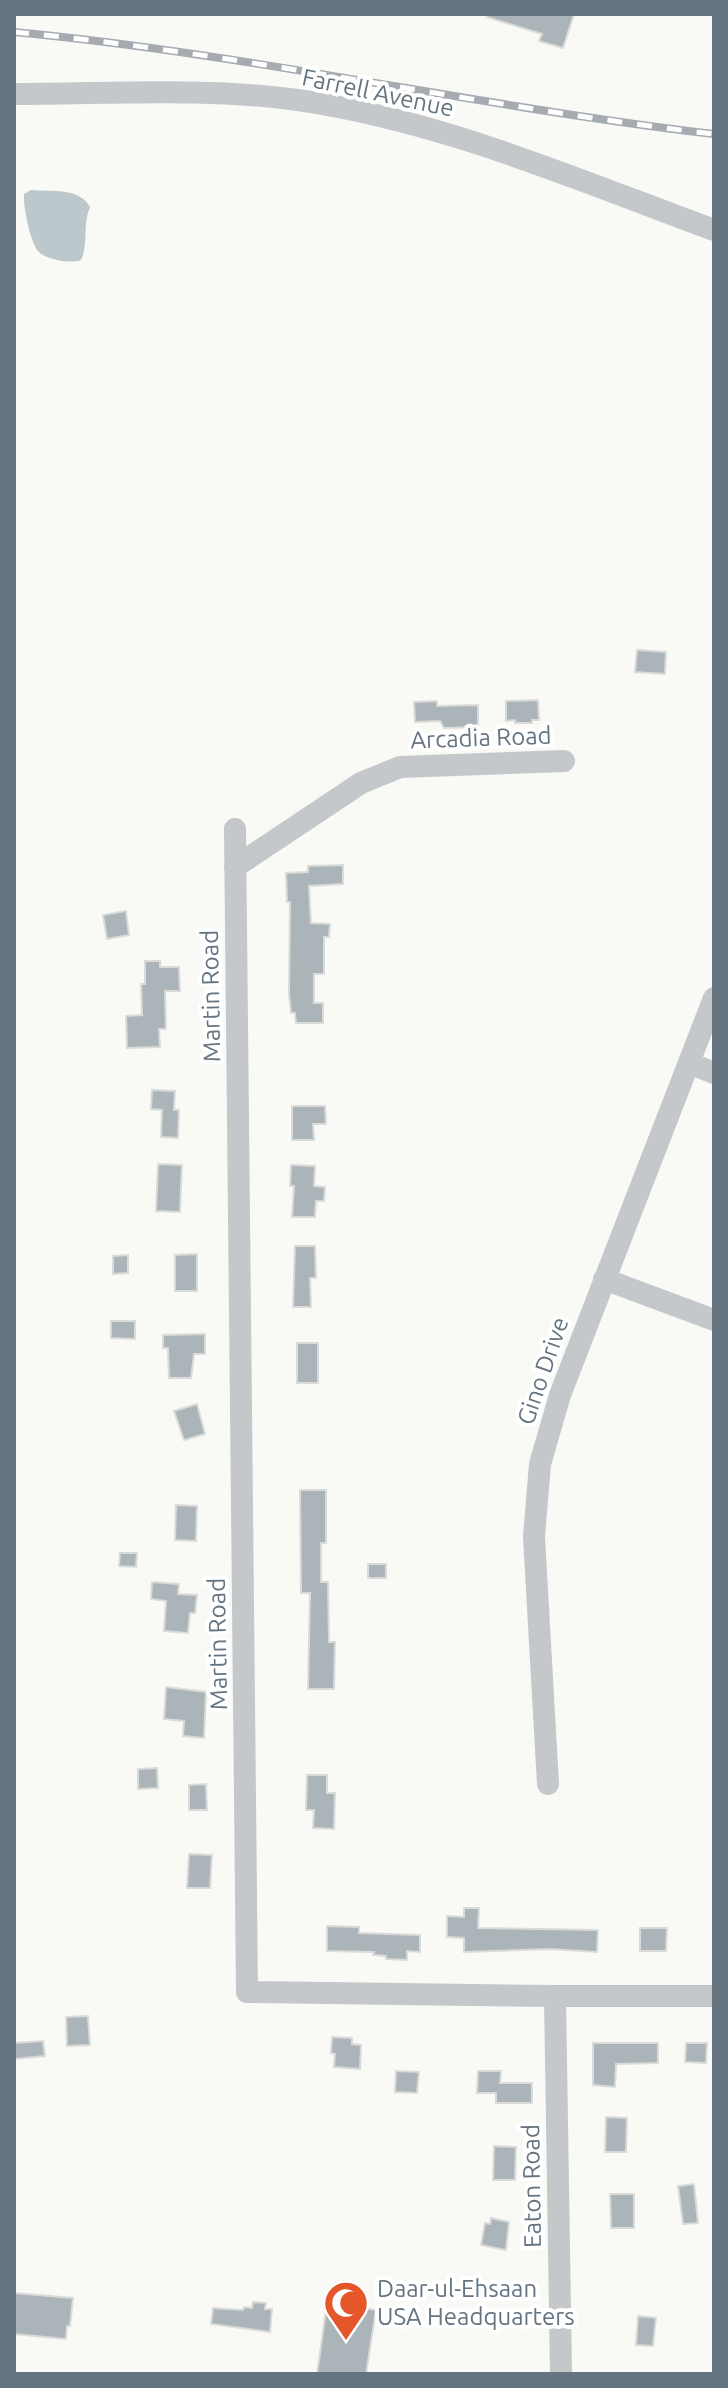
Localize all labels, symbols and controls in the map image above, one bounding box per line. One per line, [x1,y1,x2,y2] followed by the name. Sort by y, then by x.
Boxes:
[300,63,456,122] street label: Farrell Avenue
[410,722,552,753] street label: Arcadia Road
[196,930,225,1062] street label: Martin Road
[512,1314,573,1428] street label: Gino Drive
[203,1578,232,1710] street label: Martin Road
[517,2124,546,2248] street label: Eaton Road
[377,2275,575,2330] place label: Daar-ul-Ehsaan USA Headquarters
[322,2279,370,2342] mosque icon: Daar-ul-Ehsaan USA Headquarters

